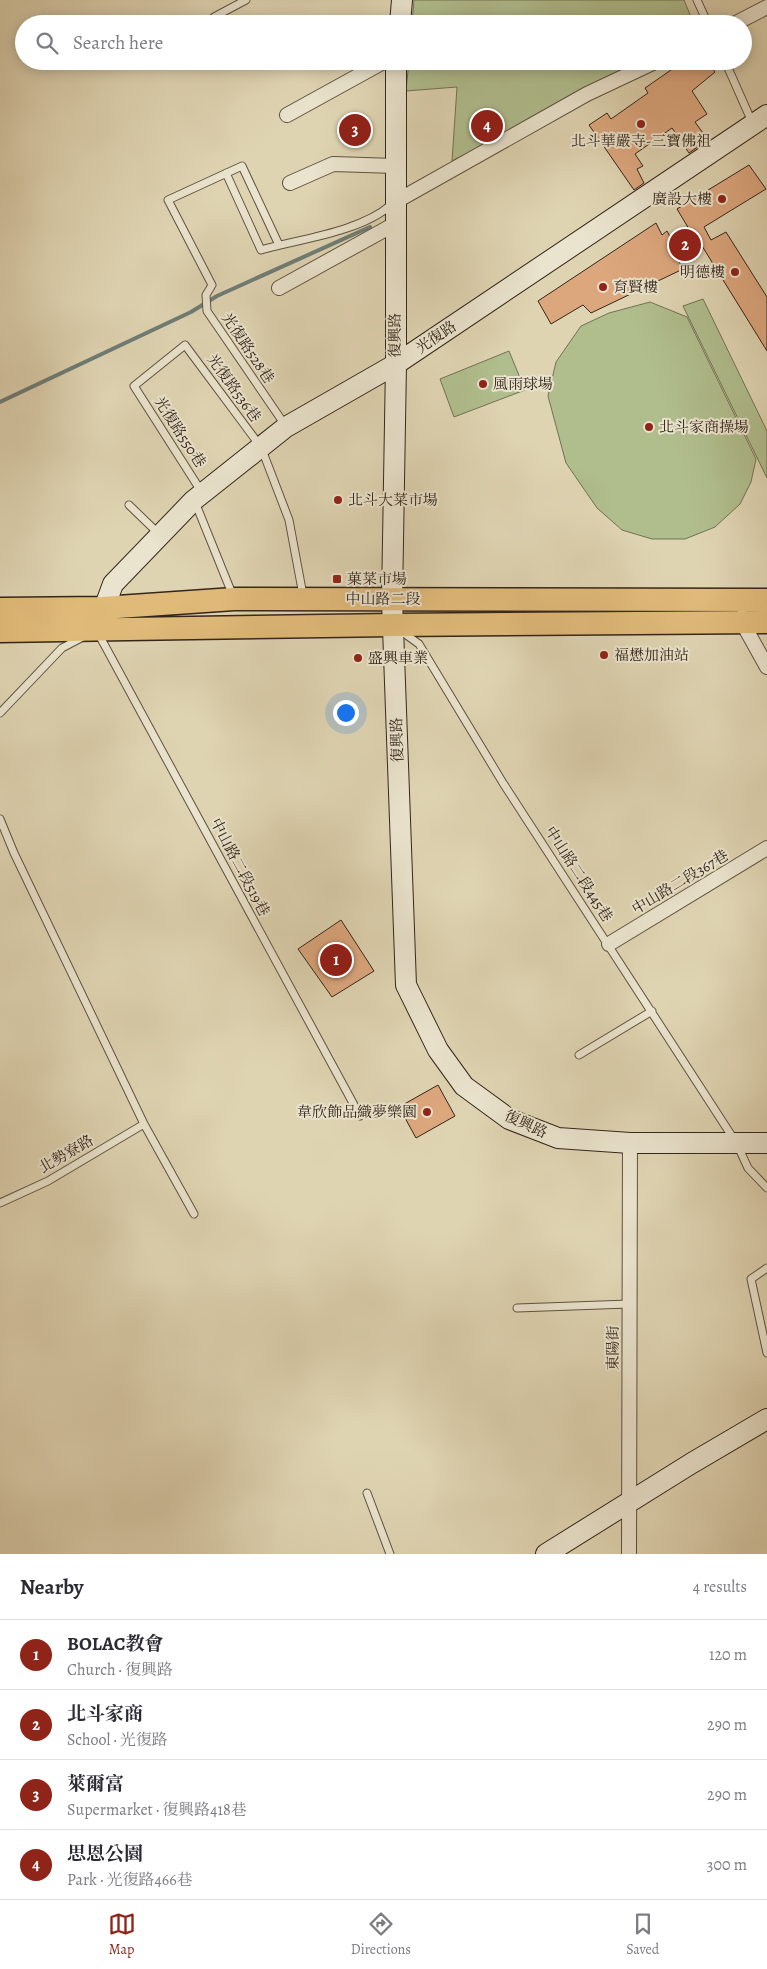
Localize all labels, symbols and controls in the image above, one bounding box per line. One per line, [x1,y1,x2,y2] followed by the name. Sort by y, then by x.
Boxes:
[15,15,752,70] search box
[33,29,61,57] icon: search
[73,30,163,56] text: Search here
[471,107,503,145] pin: 4
[339,111,371,149] pin: 3
[635,118,647,130] marker: 北斗華嚴寺-三寶佛祖
[571,131,711,151] place label: 北斗華嚴寺-三寶佛祖
[652,189,712,209] place label: 廣設大樓
[716,193,728,205] marker: 廣設大樓
[669,226,701,264] pin: 2
[680,262,725,282] place label: 明德樓
[729,266,741,278] marker: 明德樓
[613,277,658,297] place label: 育賢樓
[597,281,609,293] marker: 育賢樓
[217,309,279,387] street label: 光復路528巷
[385,312,405,358] street label: 復興路
[412,316,460,358] street label: 光復路
[203,350,265,426] street label: 光復路536巷
[493,374,553,394] place label: 風雨球場
[477,378,489,390] marker: 風雨球場
[150,393,210,471] street label: 光復路550巷
[659,417,749,437] place label: 北斗家商操場
[643,421,655,433] marker: 北斗家商操場
[348,490,438,510] place label: 北斗大菜市場
[332,494,344,506] marker: 北斗大菜市場
[347,569,407,589] place label: 菓菜市場
[331,573,343,585] marker: 菓菜市場
[345,589,421,609] street label: 中山路二段
[614,645,689,665] place label: 福懋加油站
[368,648,428,668] place label: 盛興車業
[598,649,610,661] marker: 福懋加油站
[352,652,364,664] marker: 盛興車業
[333,700,359,726] your location
[386,717,408,763] street label: 復興路
[206,814,274,920] street label: 中山路二段519巷
[541,822,617,926] street label: 中山路二段445巷
[628,845,732,919] street label: 中山路二段367巷
[320,941,352,979] pin: 1
[297,1102,417,1122] place label: 韋欣飾品織夢樂園
[501,1105,551,1143] street label: 復興路
[421,1106,433,1118] marker: 韋欣飾品織夢樂園
[35,1130,97,1178] street label: 北勢寮路
[603,1325,623,1371] street label: 東陽街
[20,1573,83,1601] text: Nearby
[693,1576,747,1598] text: 4 results
[67,1631,163,1657] text: BOLAC教會
[33,1644,39,1666] text: 1
[709,1644,747,1666] text: 120 m
[67,1659,173,1681] text: Church · 復興路
[67,1701,143,1727] text: 北斗家商
[32,1714,40,1736] text: 2
[707,1714,747,1736] text: 290 m
[67,1729,168,1751] text: School · 光復路
[67,1771,124,1797] text: 萊爾富
[33,1784,39,1806] text: 3
[707,1784,747,1806] text: 290 m
[67,1799,247,1821] text: Supermarket · 復興路418巷
[67,1841,143,1867] text: 思恩公園
[32,1854,40,1876] text: 4
[707,1854,747,1876] text: 300 m
[67,1869,193,1891] text: Park · 光復路466巷
[108,1910,136,1959] tab: Map
[351,1910,411,1959] tab: Directions
[626,1910,659,1959] tab: Saved

